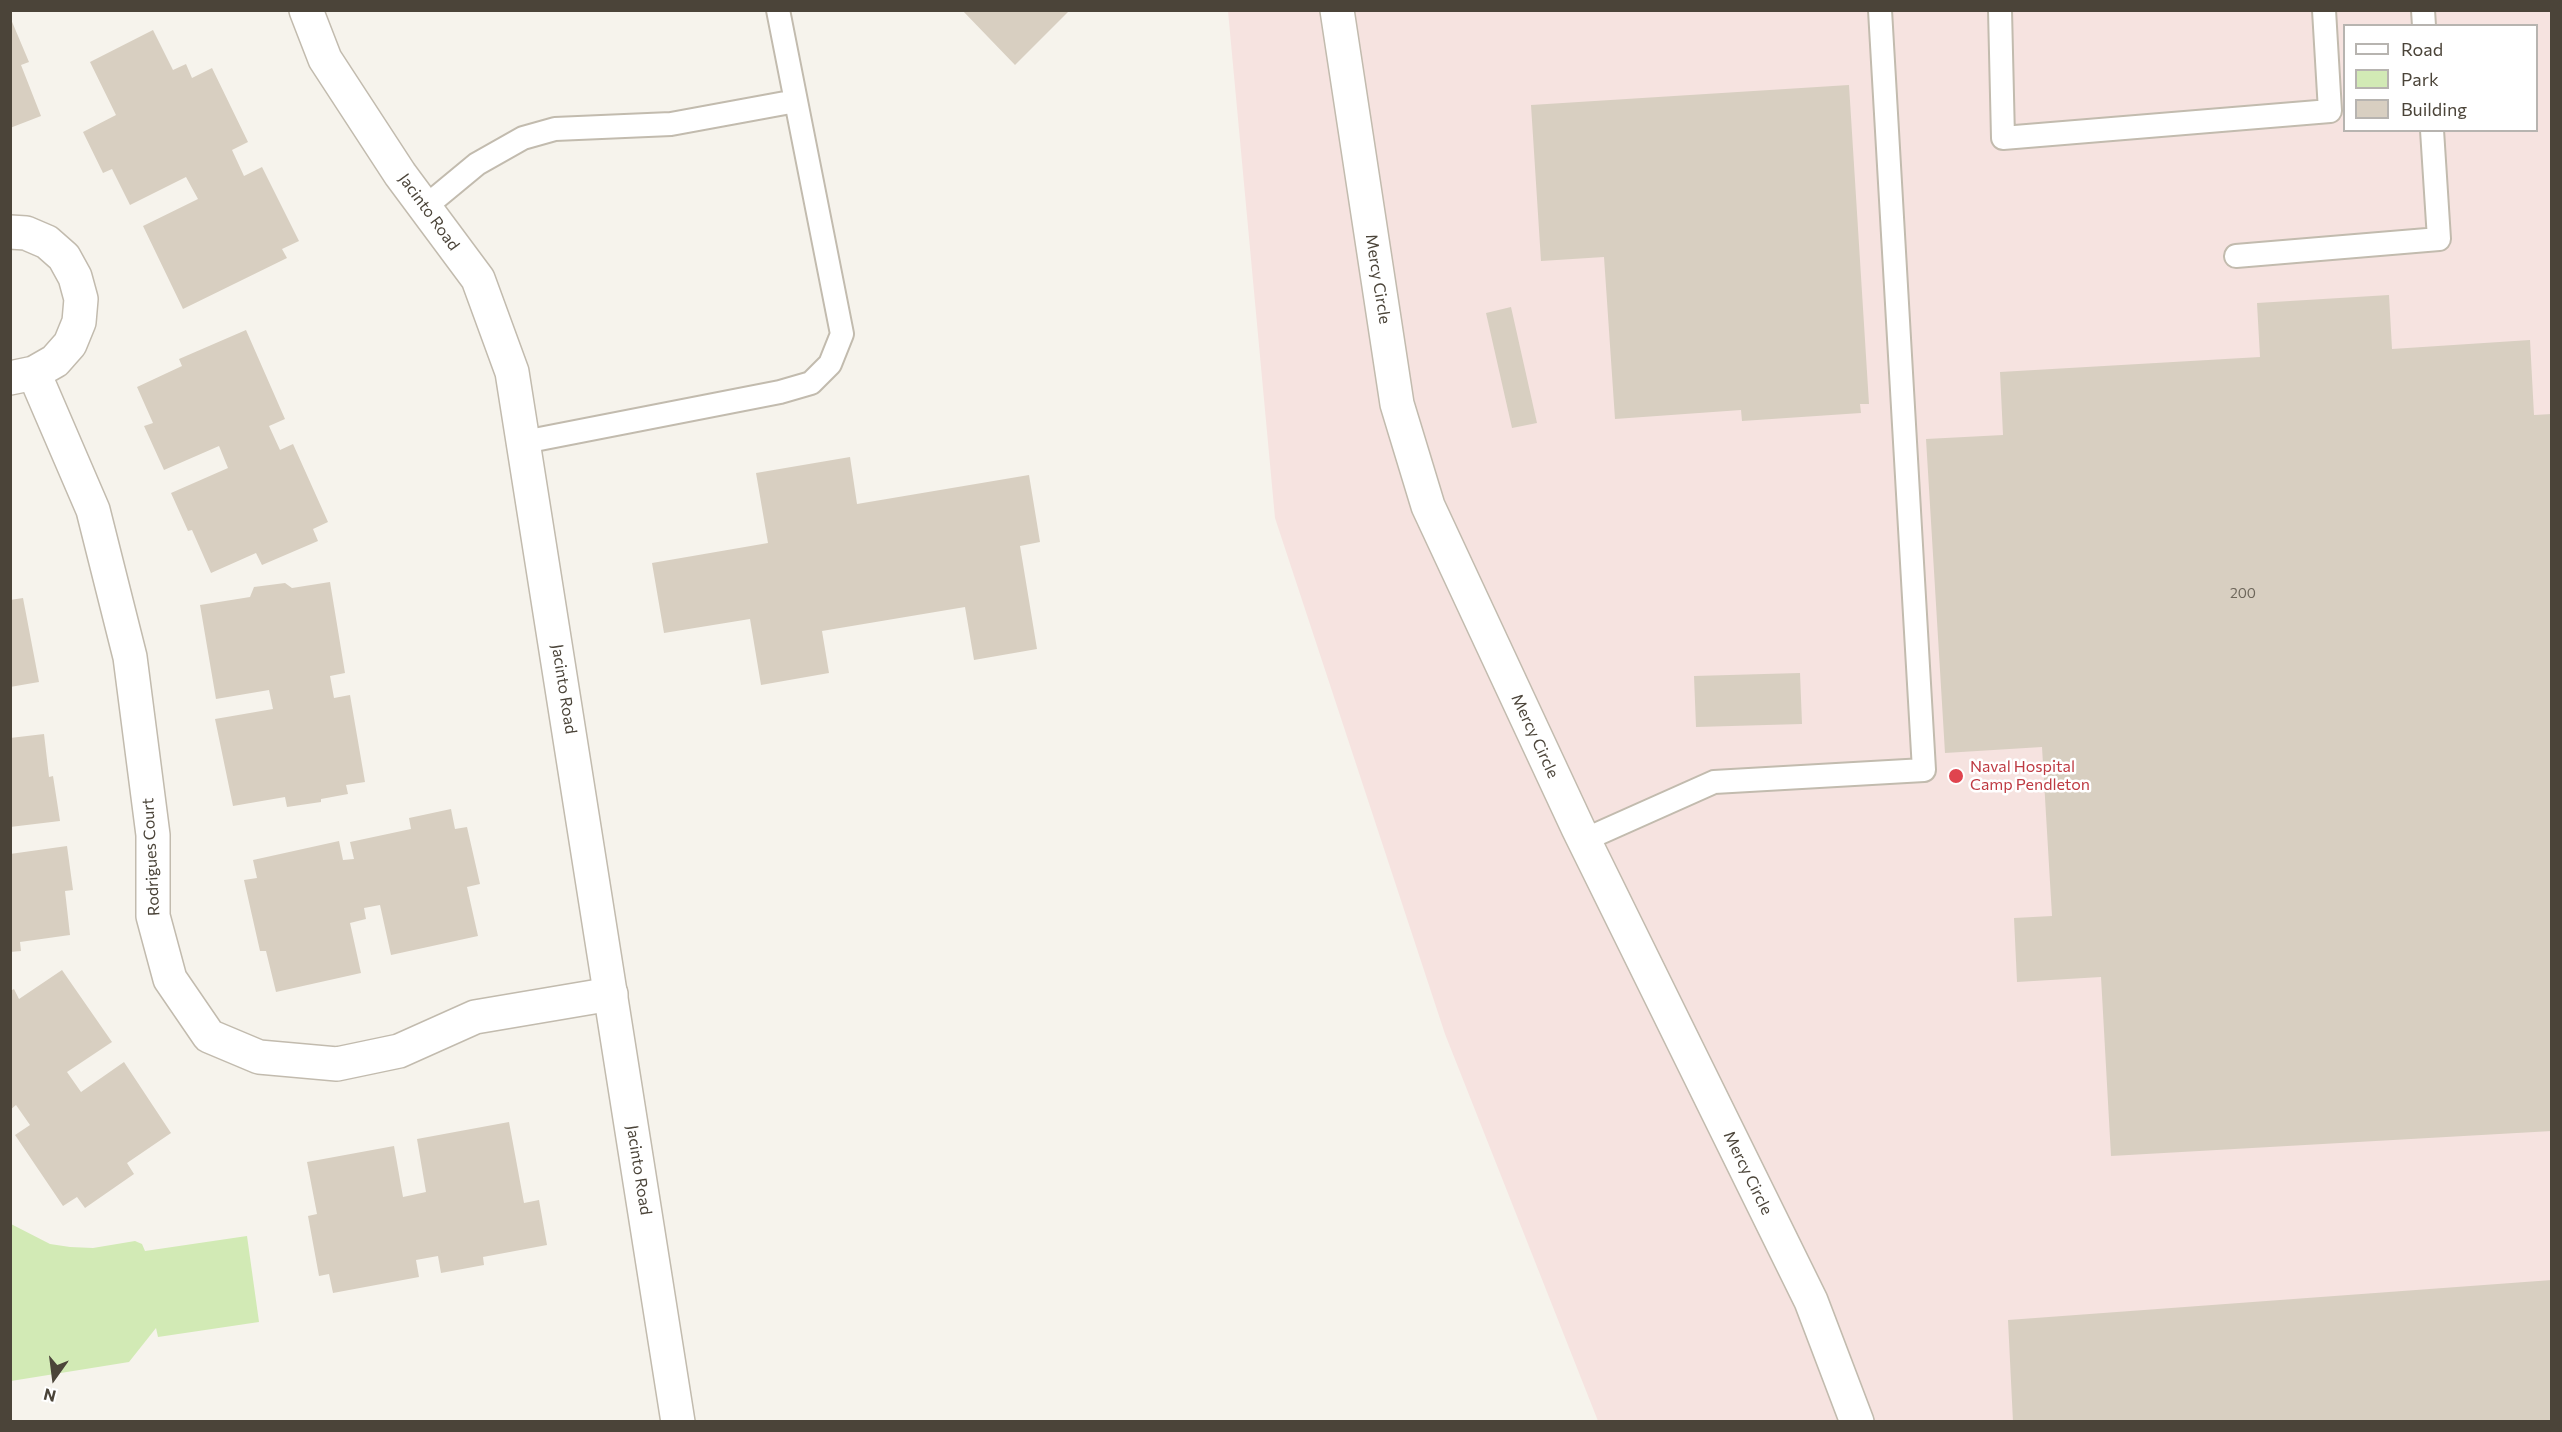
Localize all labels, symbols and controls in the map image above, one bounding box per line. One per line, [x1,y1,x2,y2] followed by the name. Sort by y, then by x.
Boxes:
[2343,24,2538,132] legend
[2401,38,2443,60] text: Road
[2401,68,2439,90] text: Park
[2401,98,2467,120] text: Building
[395,170,463,254] street label: Jacinto Road
[1361,233,1395,325] street label: Mercy Circle
[2230,585,2256,601] house number: 200
[547,643,581,735] street label: Jacinto Road
[1507,691,1563,781] street label: Mercy Circle
[1970,757,2090,795] place label: Naval Hospital Camp Pendleton
[1947,767,1965,785] marker: Naval Hospital Camp Pendleton
[138,797,164,917] street label: Rodrigues Court
[622,1124,656,1216] street label: Jacinto Road
[1719,1128,1777,1218] street label: Mercy Circle
[24,1348,84,1408] north arrow
[41,1385,58,1407] text: N

